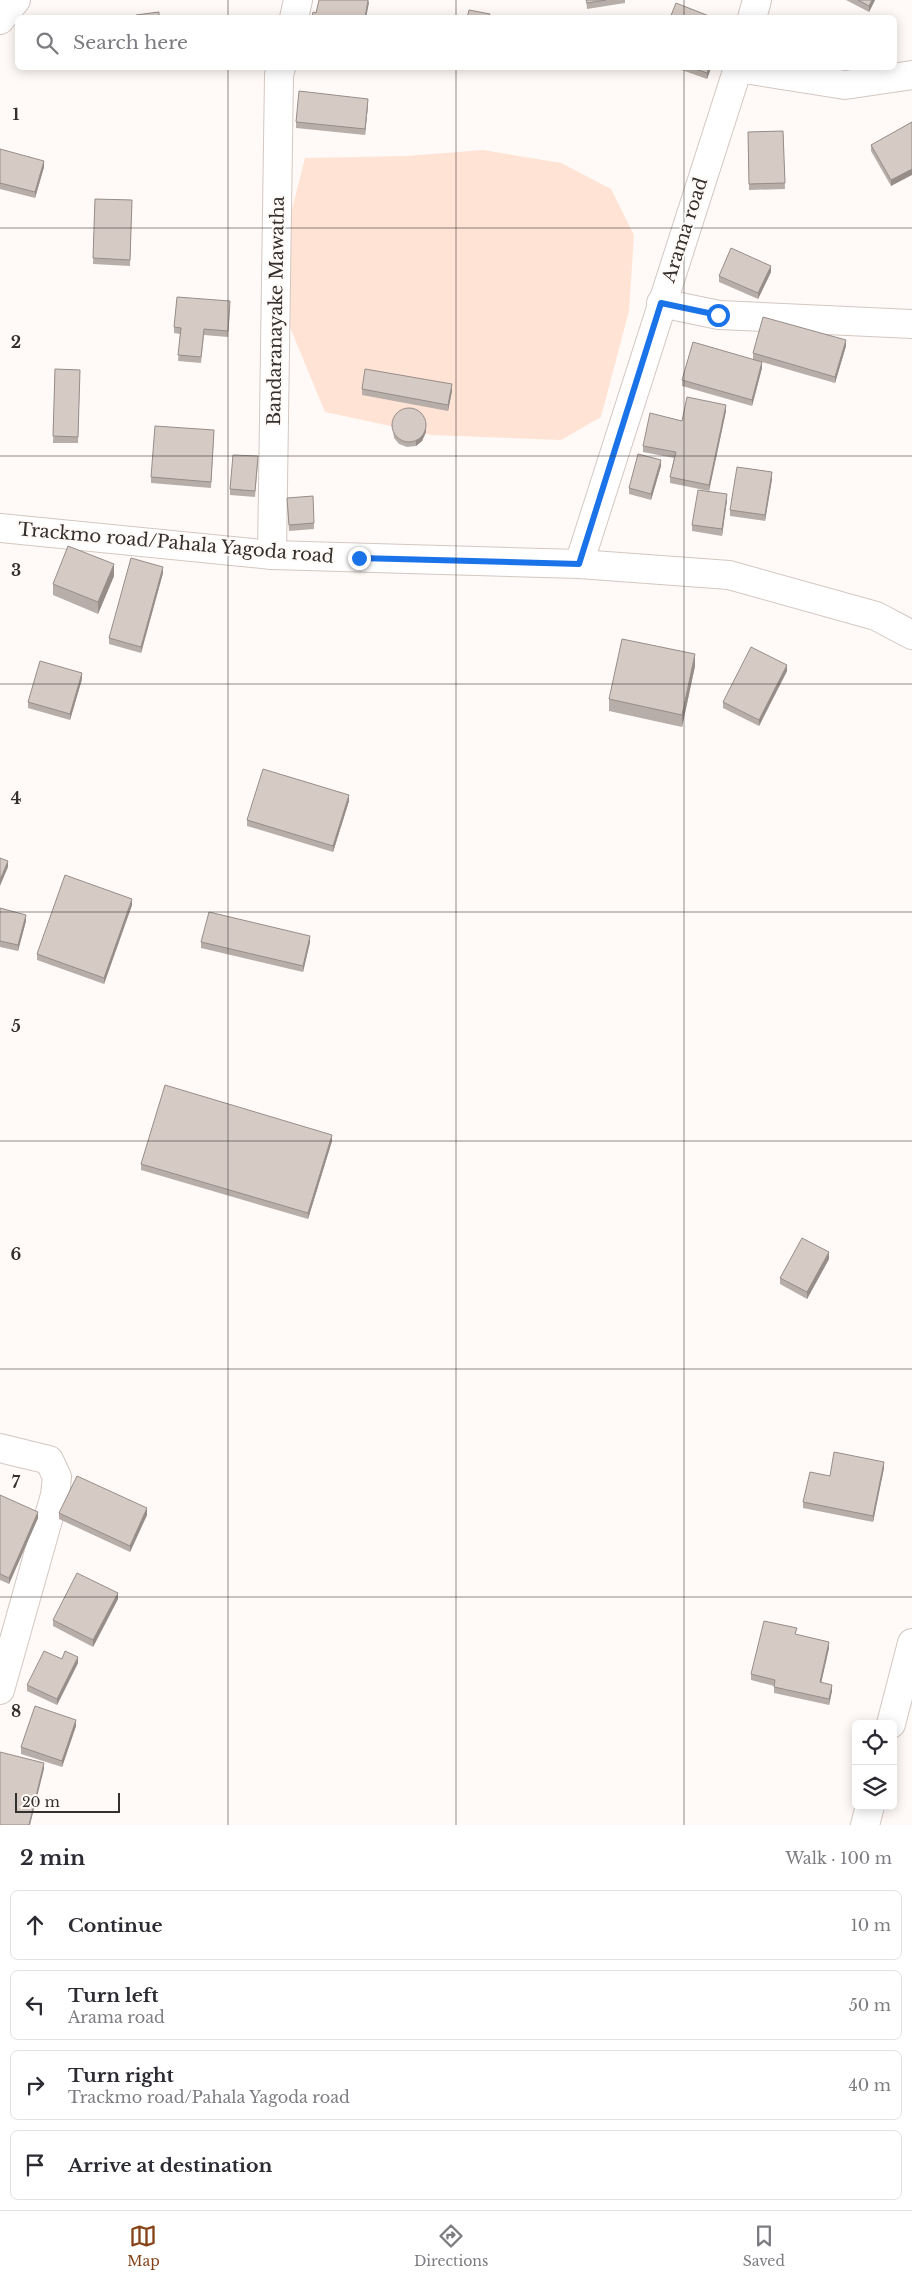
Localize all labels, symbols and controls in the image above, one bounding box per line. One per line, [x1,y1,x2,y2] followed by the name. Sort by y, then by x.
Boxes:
[15,15,897,70] search box
[33,29,61,57] icon: search
[73,31,188,54] text: Search here
[13,104,20,124] text: 1
[657,175,712,286] street label: Arama road
[263,196,289,426] street label: Bandaranayake Mawatha
[707,304,730,327] route start
[11,332,21,352] text: 2
[17,518,335,568] street label: Trackmo road/Pahala Yagoda road
[348,547,371,570] route end
[11,560,21,580] text: 3
[11,788,21,808] text: 4
[11,1016,21,1036] text: 5
[11,1244,22,1264] text: 6
[12,1472,21,1492] text: 7
[11,1701,21,1721] text: 8
[852,1720,897,1810] map controls
[852,1720,897,1765] button: locate
[852,1765,897,1810] button: layers
[15,1790,120,1813] scale bar
[22,1793,60,1811] text: 20 m
[20,1845,85,1871] text: 2 min
[785,1848,892,1868] text: Walk · 100 m
[21,1911,49,1939] icon: ahead
[68,1914,163,1937] text: Continue
[851,1915,891,1935] text: 10 m
[68,1984,159,2007] text: Turn left
[21,1991,49,2019] icon: left
[849,1995,891,2015] text: 50 m
[68,2007,165,2027] text: Arama road
[68,2064,174,2087] text: Turn right
[21,2071,49,2099] icon: right
[848,2075,891,2095] text: 40 m
[68,2087,350,2107] text: Trackmo road/Pahala Yagoda road
[21,2151,49,2179] icon: arrive
[68,2154,272,2177] text: Arrive at destination
[127,2222,160,2270] tab: Map
[414,2222,488,2270] tab: Directions
[743,2222,785,2270] tab: Saved

